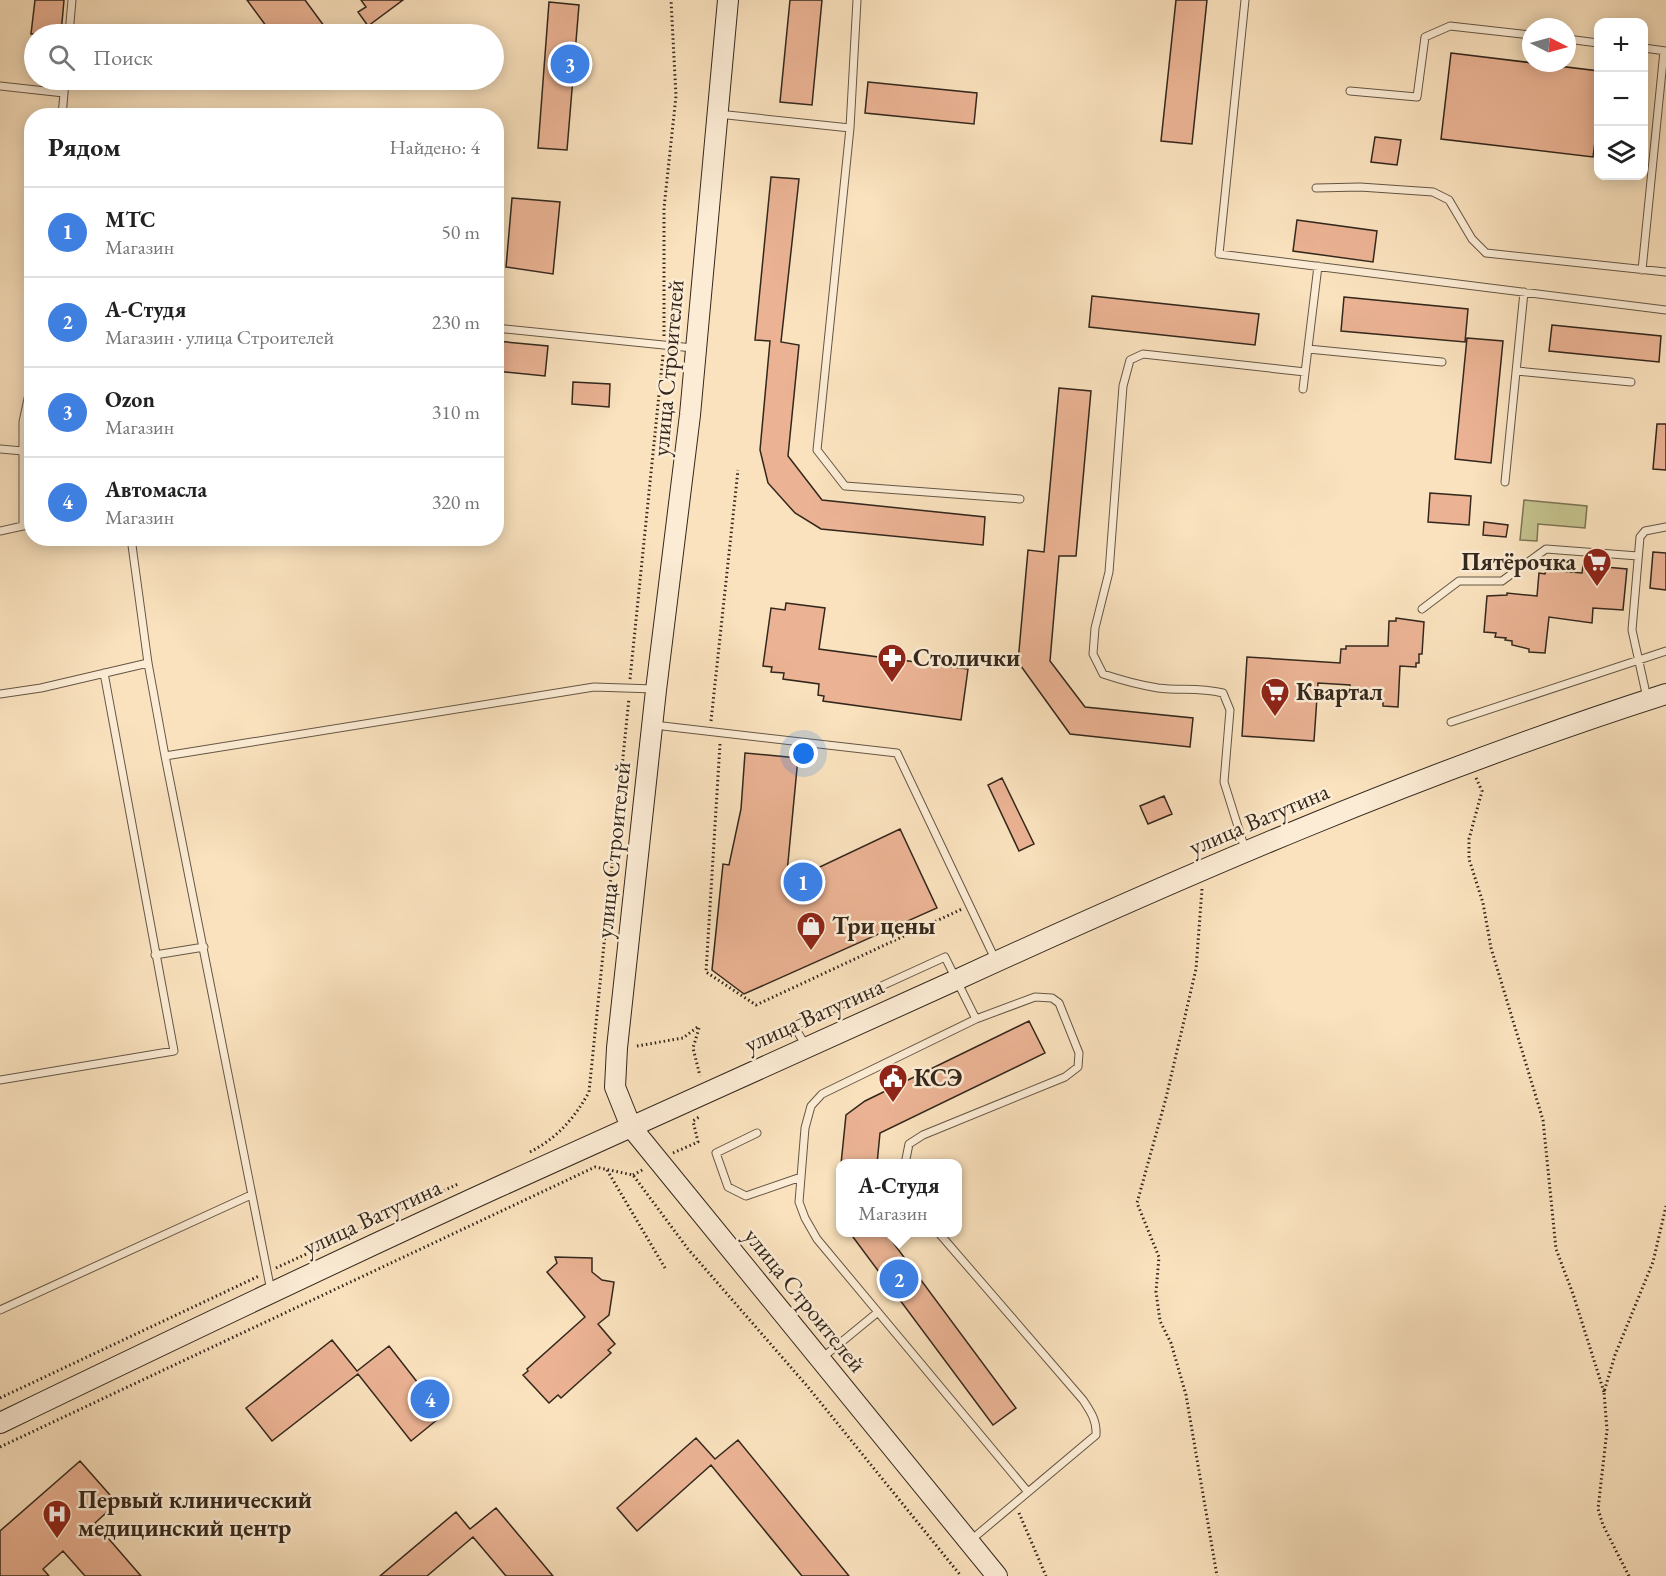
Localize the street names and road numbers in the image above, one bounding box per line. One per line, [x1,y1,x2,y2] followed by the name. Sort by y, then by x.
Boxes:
[644,278,691,458] street label: улица Строителей
[588,760,637,940] street label: улица Строителей
[1184,775,1334,862] street label: улица Ватутина
[739,970,889,1059] street label: улица Ватутина
[298,1171,446,1262] street label: улица Ватутина
[737,1221,873,1379] street label: улица Строителей

